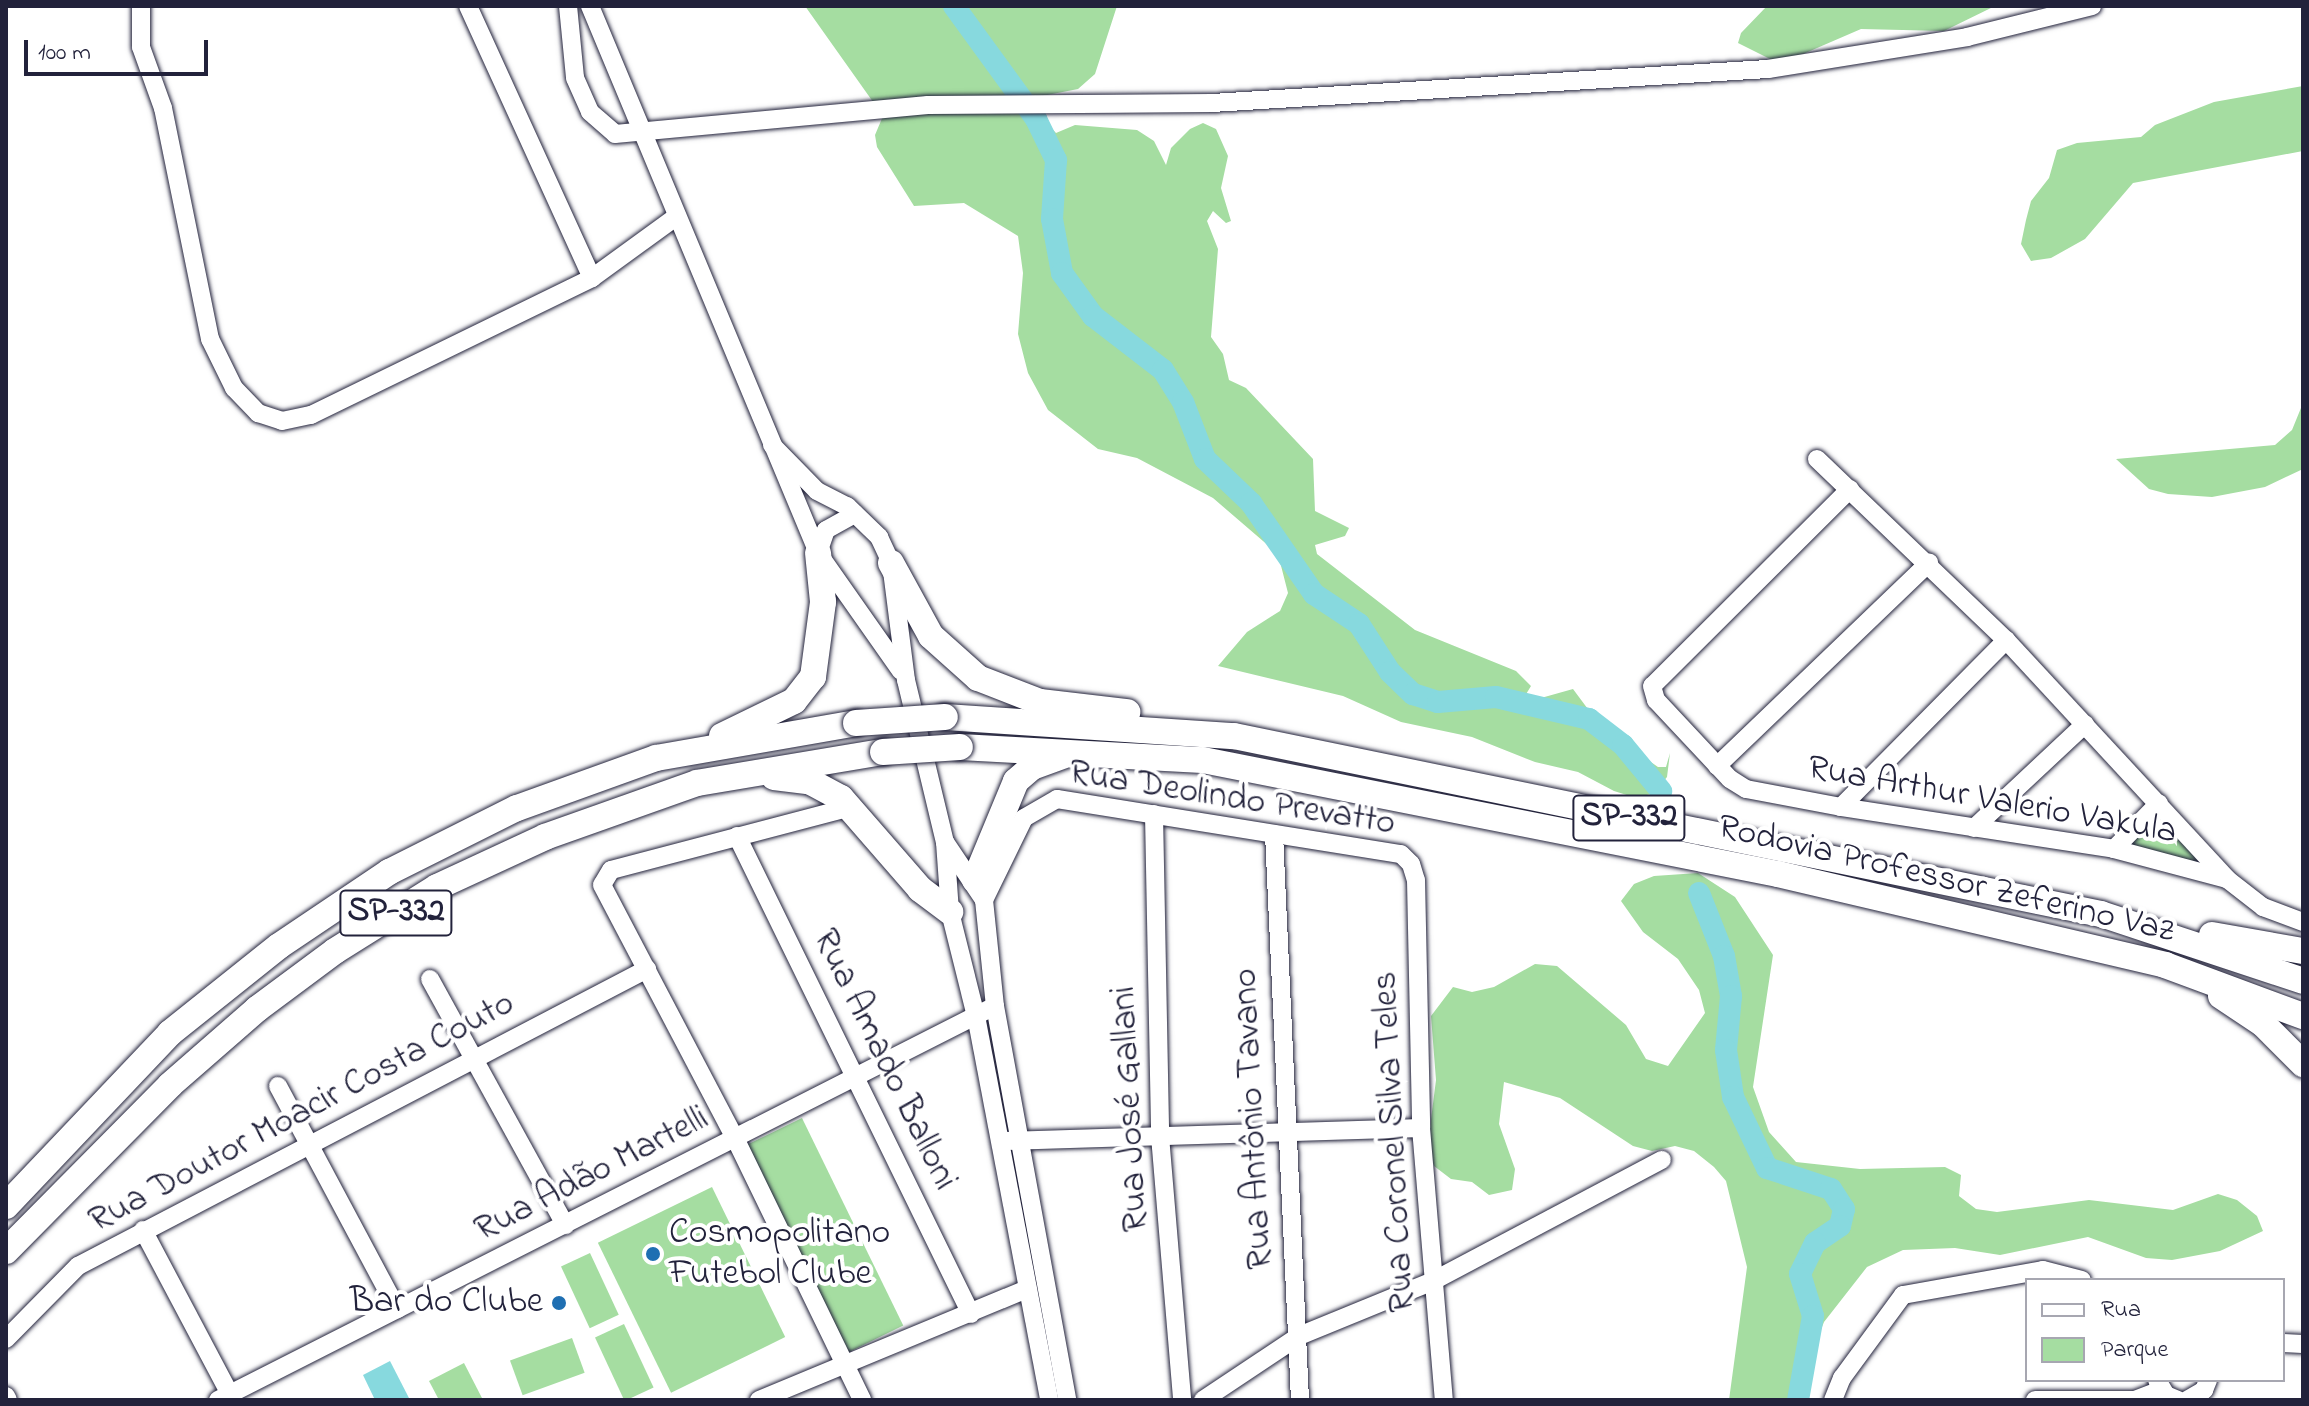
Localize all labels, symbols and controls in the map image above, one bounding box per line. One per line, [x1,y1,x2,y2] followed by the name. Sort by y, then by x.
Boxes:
[28,24,212,74] scale bar
[38,36,91,71] text: 100 m
[1804,747,2180,855] street label: Rua Arthur Valerio Vakula
[1066,752,1398,846] street label: Rua Deolindo Prevatto
[1571,788,1687,848] road number: SP-332
[1713,806,2179,954] street label: Rodovia Professor Zeferino Vaz
[338,883,454,943] road number: SP-332
[802,922,966,1198] street label: Rua Amado Balloni
[1225,967,1283,1271] street label: Rua Antônio Tavano
[1364,970,1426,1314] street label: Rua Coronel Silva Teles
[82,982,522,1244] street label: Rua Doutor Moacir Costa Couto
[1103,985,1159,1233] street label: Rua José Gallani
[468,1098,716,1252] street label: Rua Adão Martelli
[669,1211,890,1296] place label: Cosmopolitano Futebol Clube
[644,1245,662,1263] marker: Cosmopolitano Futebol Clube
[2025,1278,2285,1382] legend
[350,1281,543,1325] place label: Bar do Clube
[2101,1293,2141,1328] text: Rua
[550,1294,568,1312] marker: Bar do Clube
[2101,1333,2168,1368] text: Parque

